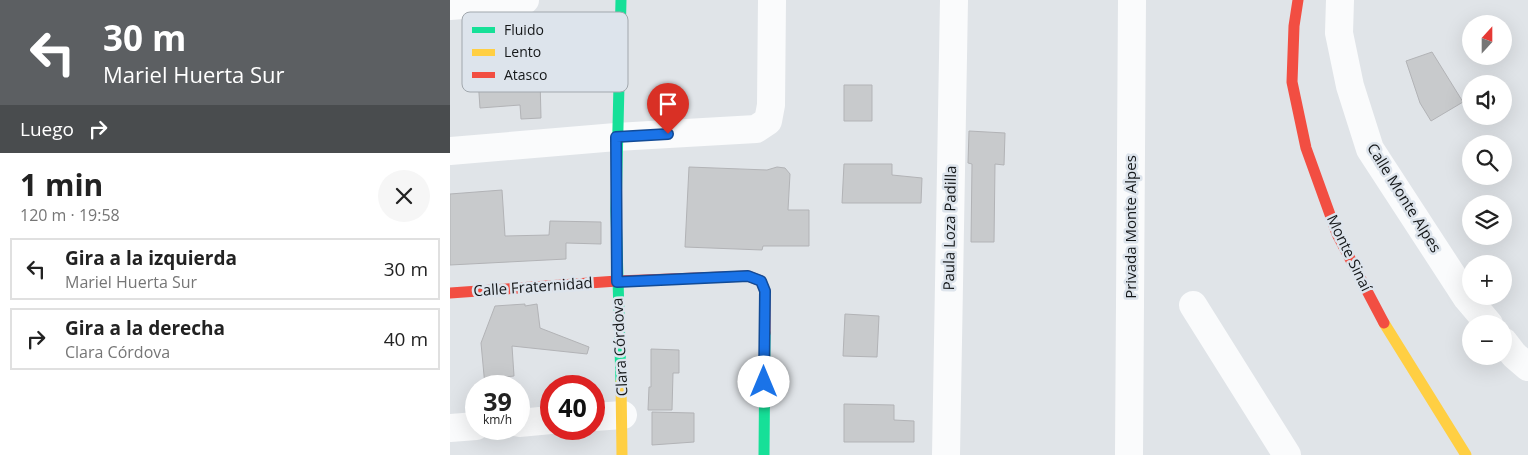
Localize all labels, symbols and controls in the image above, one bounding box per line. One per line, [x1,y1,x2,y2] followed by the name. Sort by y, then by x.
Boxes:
[462,12,628,92] legend
[103,14,186,61] text: 30 m
[1462,15,1512,65] north arrow
[1462,15,1512,365] map controls
[20,20,85,85] icon: left
[504,20,544,39] text: Fluido
[504,42,541,61] text: Lento
[103,59,285,89] text: Mariel Huerta Sur
[504,65,547,84] text: Atasco
[1462,75,1512,125] button: sound
[647,83,689,134] pin
[654,90,682,118] icon: arrive
[84,115,112,143] icon: right
[20,116,74,142] text: Luego
[1462,135,1512,185] button: search
[1363,139,1446,256] street label: Calle Monte Alpes
[1120,155,1140,299] street label: Privada Monte Alpes
[20,164,103,205] text: 1 min
[938,165,960,291] street label: Paula Loza Padilla
[378,170,430,222] button: close
[1462,195,1512,245] button: layers
[20,204,120,226] text: 120 m · 19:58
[1323,211,1378,295] street label: Monte Sinaí
[65,245,237,271] text: Gira a la izquierda
[22,255,50,283] icon: left
[1462,255,1512,305] button: +
[384,256,428,282] text: 30 m
[65,271,197,293] text: Mariel Huerta Sur
[473,272,593,300] street label: Calle Fraternidad
[606,297,632,397] street label: Clara Córdova
[65,315,225,341] text: Gira a la derecha
[1462,315,1512,365] button: −
[22,325,50,353] icon: right
[384,326,428,352] text: 40 m
[65,341,170,363] text: Clara Córdova
[737,355,789,407] position arrow
[540,375,605,440] speed limit sign: 40
[483,384,512,418] text: 39
[483,411,512,428] text: km/h

